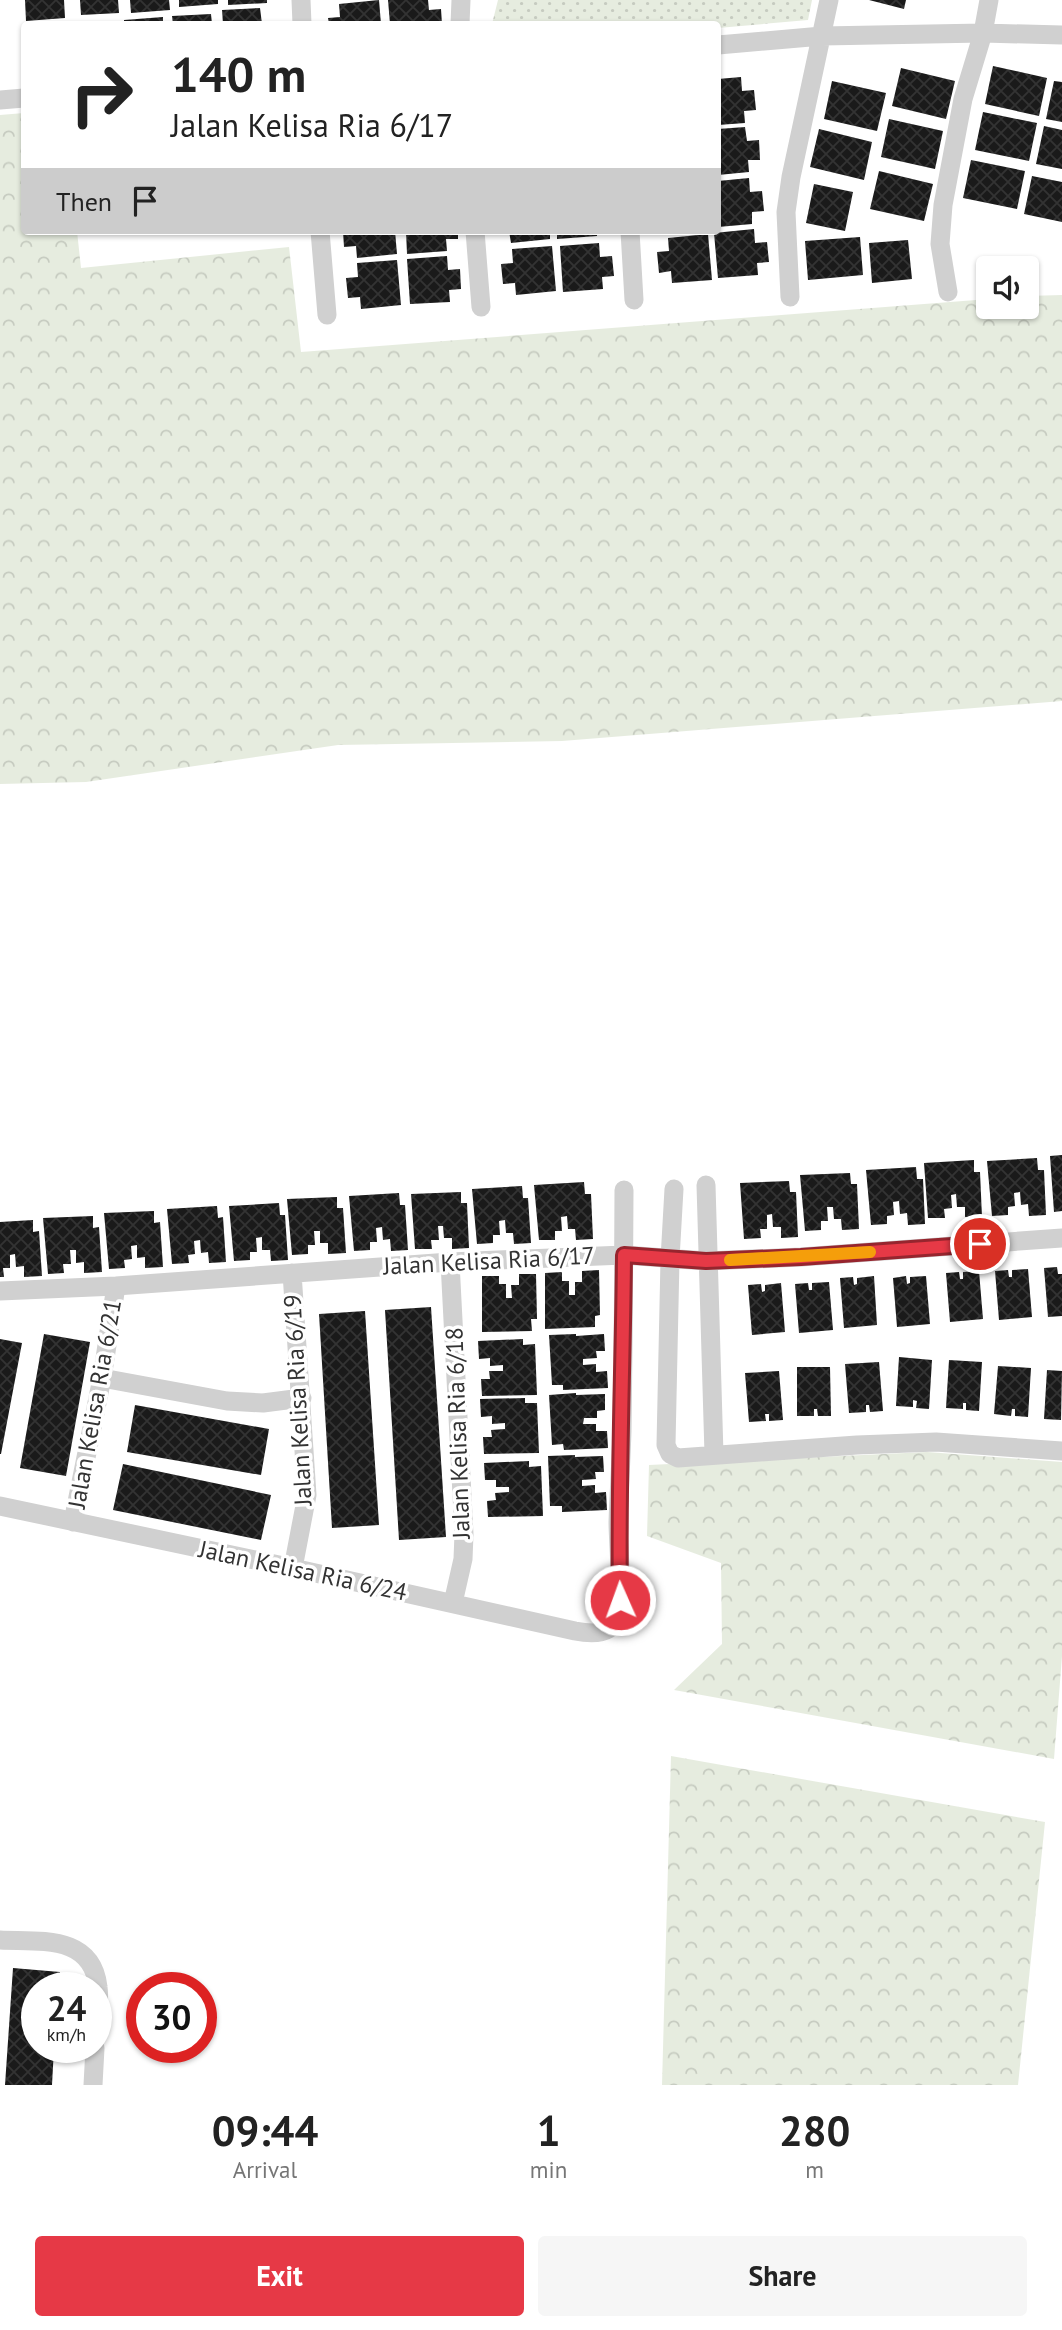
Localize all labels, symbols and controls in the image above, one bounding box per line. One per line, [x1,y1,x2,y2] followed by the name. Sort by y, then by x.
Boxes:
[171,42,306,106] text: 140 m
[56,49,147,140] icon: right
[171,104,453,146] text: Jalan Kelisa Ria 6/17
[126,182,164,220] icon: arrive
[56,185,112,218] text: Then
[976,256,1039,319] map controls
[976,256,1039,319] button: sound
[950,1214,1010,1274] pin
[961,1225,999,1263] icon: arrive
[381,1239,595,1282] street label: Jalan Kelisa Ria 6/17
[276,1294,319,1508] street label: Jalan Kelisa Ria 6/19
[61,1297,128,1512] street label: Jalan Kelisa Ria 6/21
[438,1327,477,1540] street label: Jalan Kelisa Ria 6/18
[195,1533,410,1608] street label: Jalan Kelisa Ria 6/24
[583,1563,657,1637] position arrow
[126,1972,217,2063] speed limit sign: 30
[47,1985,86,2031] text: 24
[47,2023,86,2046] text: km/h
[212,2103,318,2158] text: 09:44
[537,2103,560,2158] text: 1
[779,2103,850,2158] text: 280
[233,2155,297,2184] text: Arrival
[530,2155,567,2184] text: min
[805,2155,824,2184] text: m
[35,2236,524,2316] button: Exit
[538,2236,1027,2316] button: Share

